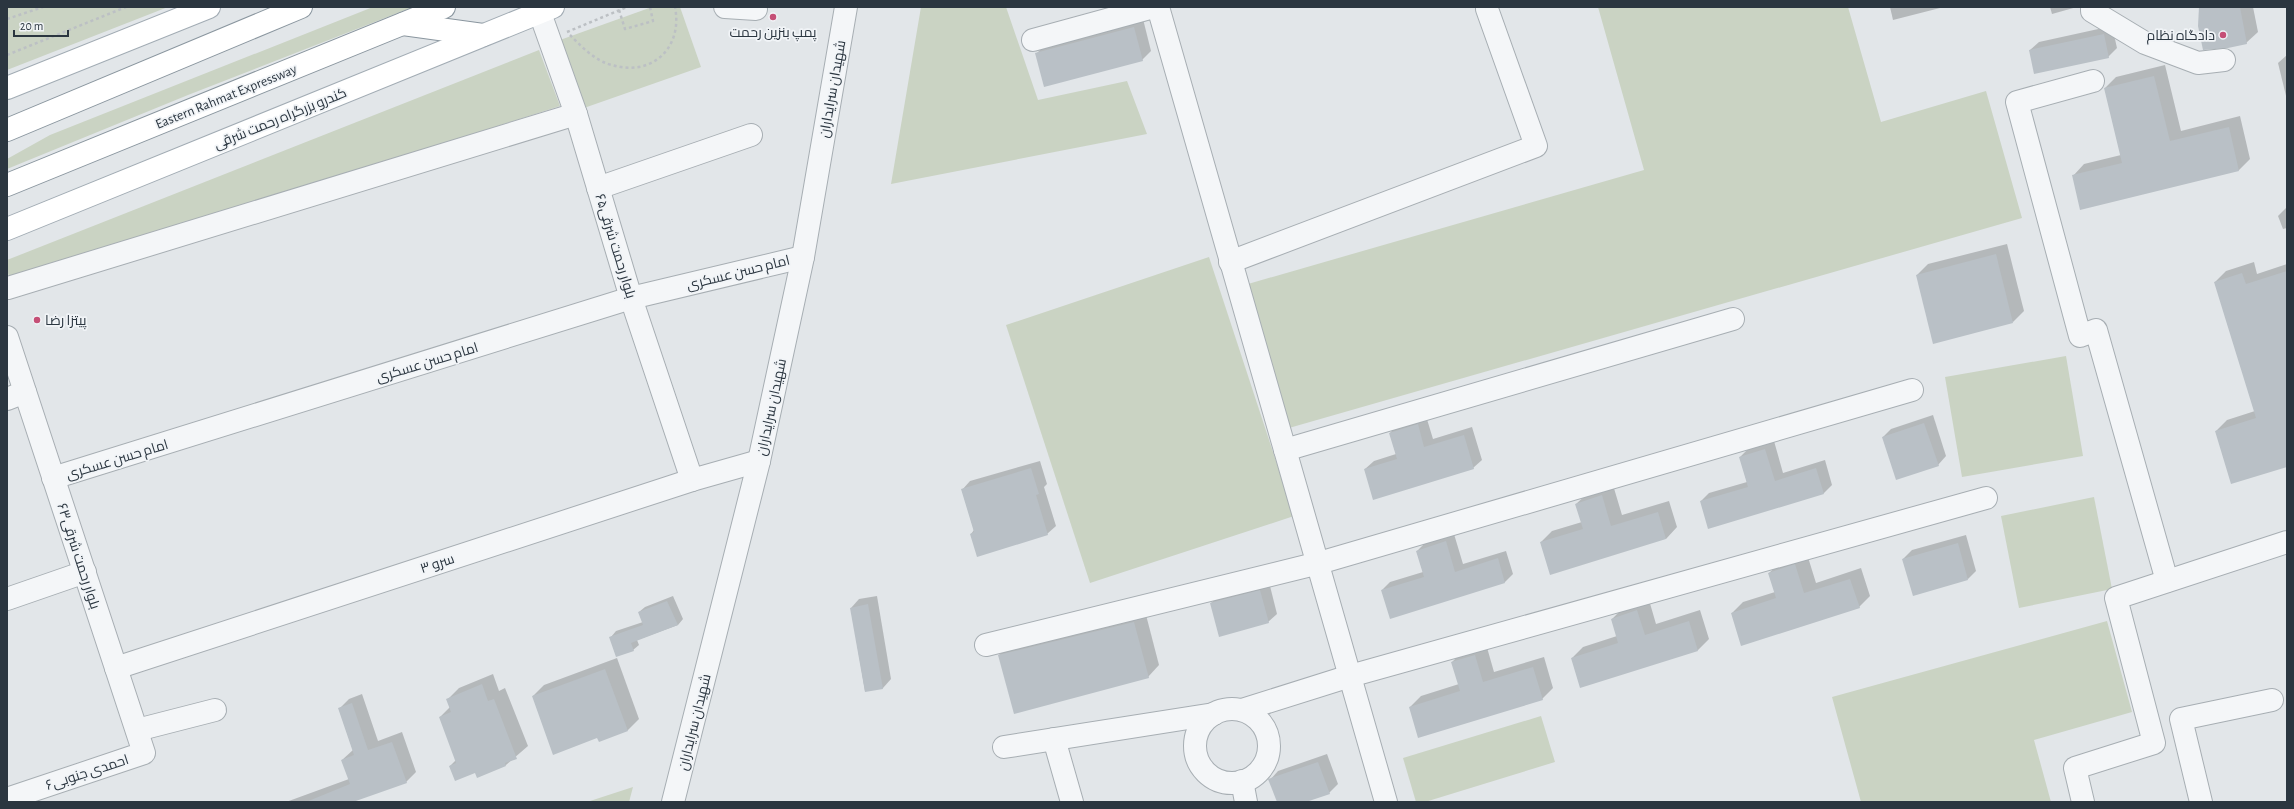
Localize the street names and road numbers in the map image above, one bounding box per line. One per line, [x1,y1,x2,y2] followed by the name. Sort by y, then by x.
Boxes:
[818,39,848,139] street label: شهیدان سرایداران
[154,62,299,132] street label: Eastern Rahmat Expressway
[212,86,349,152] street label: کندرو بزرگراه رحمت شرقی
[592,192,638,300] street label: بلوار رحمت شرقی۶۵
[685,253,792,295] street label: امام حسن عسکری
[375,341,481,387] street label: امام حسن عسکری
[755,357,789,457] street label: شهیدان سرایداران
[65,438,171,484] street label: امام حسن عسکری
[54,502,102,611] street label: بلوار رحمت شرقی۶۳
[419,552,456,576] street label: سرو ۳
[676,673,714,772] street label: شهیدان سرایداران
[44,753,130,793] street label: احمدی جنوبی۶

